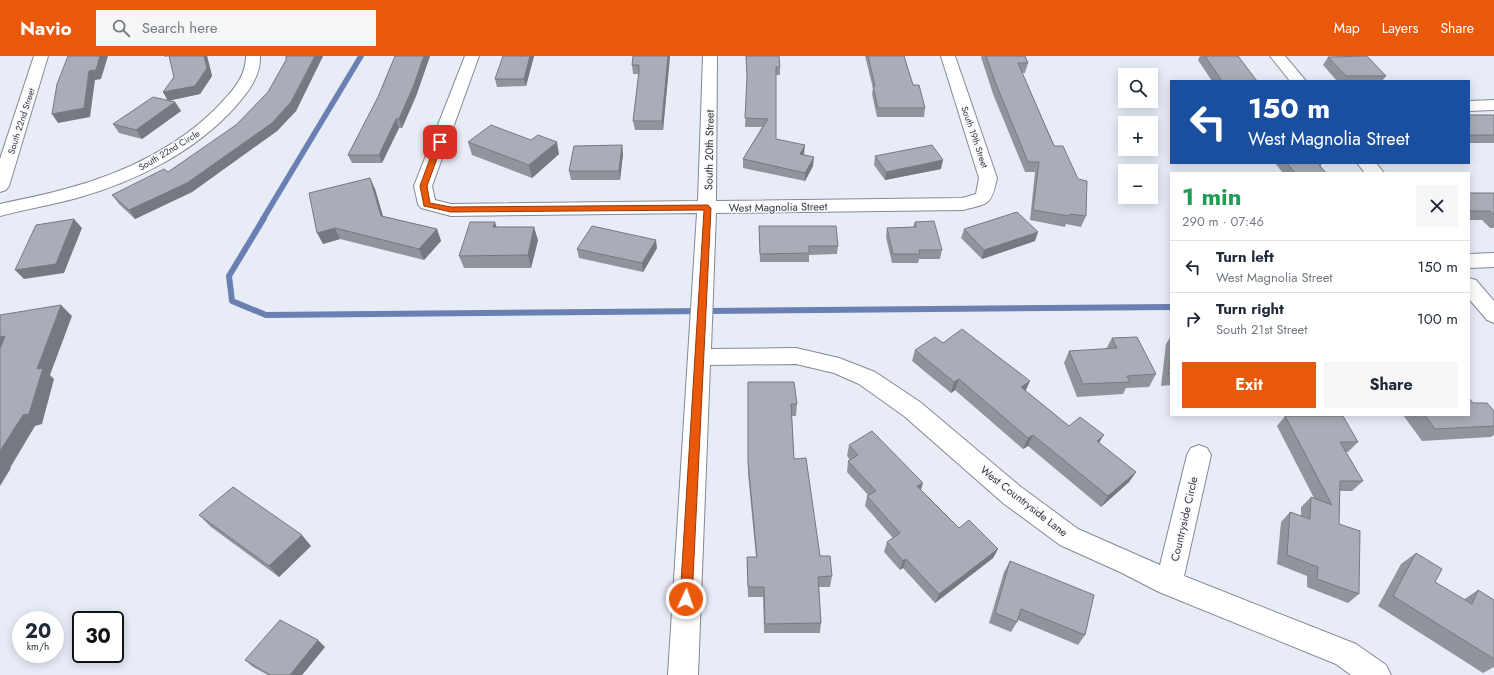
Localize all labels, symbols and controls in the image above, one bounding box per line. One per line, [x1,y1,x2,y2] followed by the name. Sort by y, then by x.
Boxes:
[96,10,376,46] search box
[20,15,72,42] text: Navio
[110,17,132,39] icon: search
[142,17,218,39] text: Search here
[1334,18,1360,38] text: Map
[1382,18,1418,38] text: Layers
[1440,18,1474,38] text: Share
[1118,68,1158,204] map controls
[1118,68,1158,108] button: search
[4,86,38,156] street label: South 22nd Street
[1248,88,1330,129] text: 150 m
[1182,96,1234,148] icon: left
[958,104,992,170] street label: South 19th Street
[700,109,718,190] street label: South 20th Street
[1118,116,1158,156] button: +
[423,125,457,159] pin
[136,126,202,173] street label: South 22nd Circle
[1248,126,1409,152] text: West Magnolia Street
[429,131,451,153] icon: arrive
[1118,164,1158,204] button: −
[1182,179,1242,214] text: 1 min
[1416,185,1458,227] button: close
[729,198,828,216] street label: West Magnolia Street
[1182,212,1264,231] text: 290 m · 07:46
[1216,246,1274,268] text: Turn left
[1182,256,1204,278] icon: left
[1418,256,1458,278] text: 150 m
[1216,268,1332,287] text: West Magnolia Street
[1216,298,1284,320] text: Turn right
[1182,308,1204,330] icon: right
[1417,308,1458,330] text: 100 m
[1216,320,1307,339] text: South 21st Street
[1182,362,1316,408] button: Exit
[1324,362,1458,408] button: Share
[977,462,1071,540] street label: West Countryside Lane
[1166,475,1202,563] street label: Countryside Circle
[665,578,707,620] position arrow
[72,611,124,663] speed limit sign: 30
[25,617,51,646] text: 20
[27,639,49,654] text: km/h

